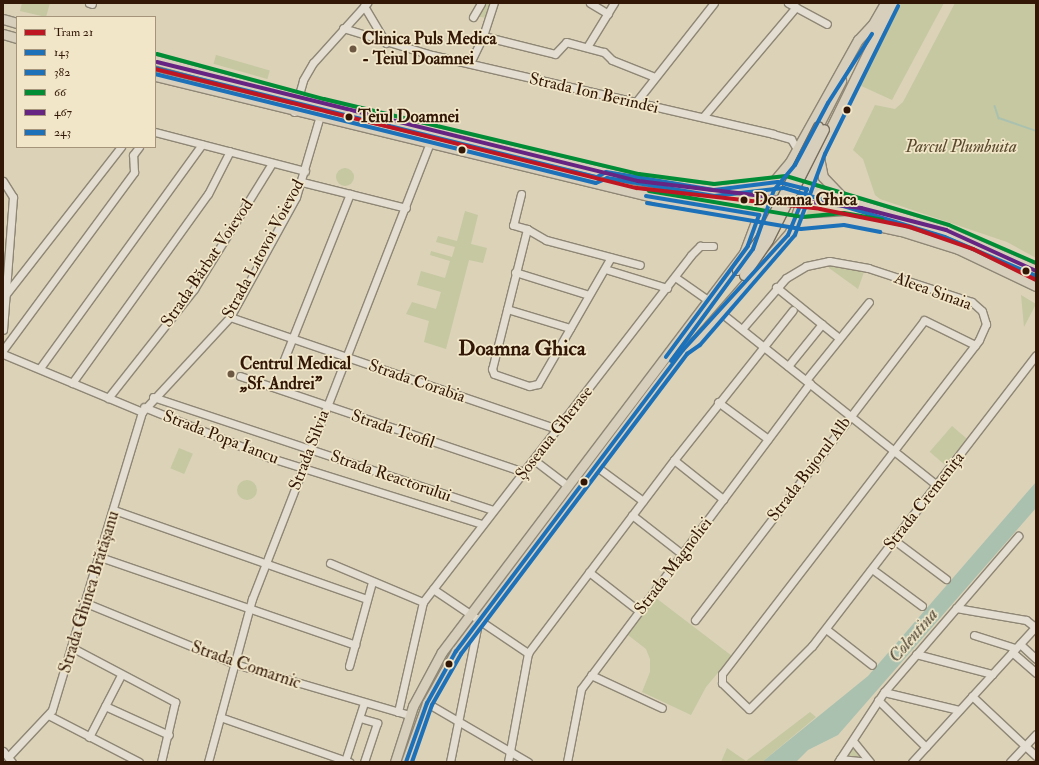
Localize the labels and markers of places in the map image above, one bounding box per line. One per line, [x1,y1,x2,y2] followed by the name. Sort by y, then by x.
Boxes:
[362,29,496,69] place label: Clinica Puls Medica - Teiul Doamnei
[347,43,359,55] marker: Clinica Puls Medica - Teiul Doamnei
[842,105,852,115] unlabelled marker
[358,107,459,127] place label: Teiul Doamnei
[342,110,356,124] marker: Teiul Doamnei
[457,145,467,155] unlabelled marker
[754,190,857,210] place label: Doamna Ghica
[737,193,751,207] marker: Doamna Ghica
[1021,266,1031,276] unlabelled marker
[240,354,351,394] place label: Centrul Medical „Sf. Andrei”
[225,368,237,380] marker: Centrul Medical „Sf. Andrei”
[579,477,589,487] unlabelled marker
[444,659,454,669] unlabelled marker

